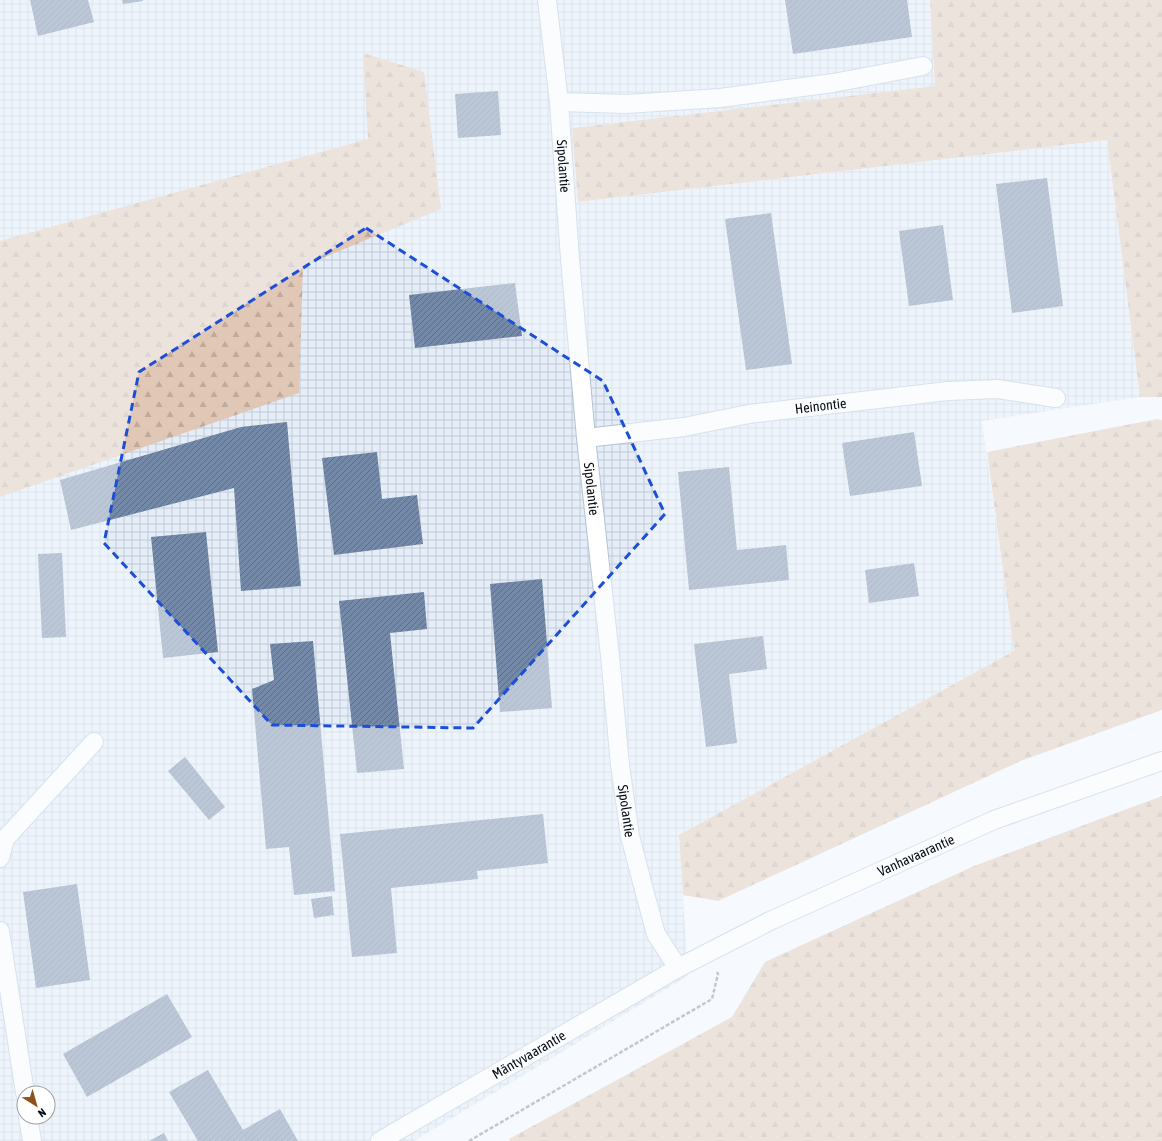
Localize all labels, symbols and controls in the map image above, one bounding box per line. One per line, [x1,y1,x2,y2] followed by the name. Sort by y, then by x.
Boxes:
[554,139,573,193] street label: Sipolantie
[794,395,847,417] street label: Heinontie
[581,462,602,516] street label: Sipolantie
[615,784,638,838] street label: Sipolantie
[875,831,957,879] street label: Vanhavaarantie
[489,1027,568,1082] street label: Mäntyvaarantie
[16,1085,56,1125] north arrow
[36,1106,48,1120] text: N

